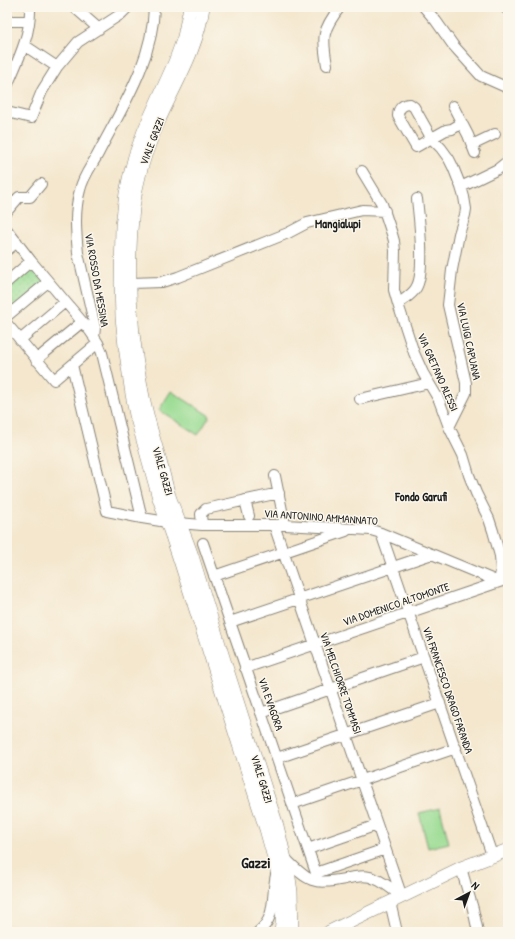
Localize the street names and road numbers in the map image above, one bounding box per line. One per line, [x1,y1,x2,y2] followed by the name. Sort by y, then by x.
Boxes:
[137,115,167,167] street label: VIALE GAZZI
[82,232,112,329] street label: VIA ROSSO DA MESSINA
[454,301,484,382] street label: VIA LUIGI CAPUANA
[414,331,462,413] street label: VIA GAETANO ALESSI
[149,445,177,497] street label: VIALE GAZZI
[264,506,378,528] street label: VIA ANTONINO AMMANNATO
[341,579,451,629] street label: VIA DOMENICO ALTOMONTE
[420,625,477,756] street label: VIA FRANCESCO DRAGO FARANDA
[317,630,365,736] street label: VIA MELCHIORRE TOMMASI
[255,676,287,733] street label: VIA EVAGORA
[248,753,276,805] street label: VIALE GAZZI

